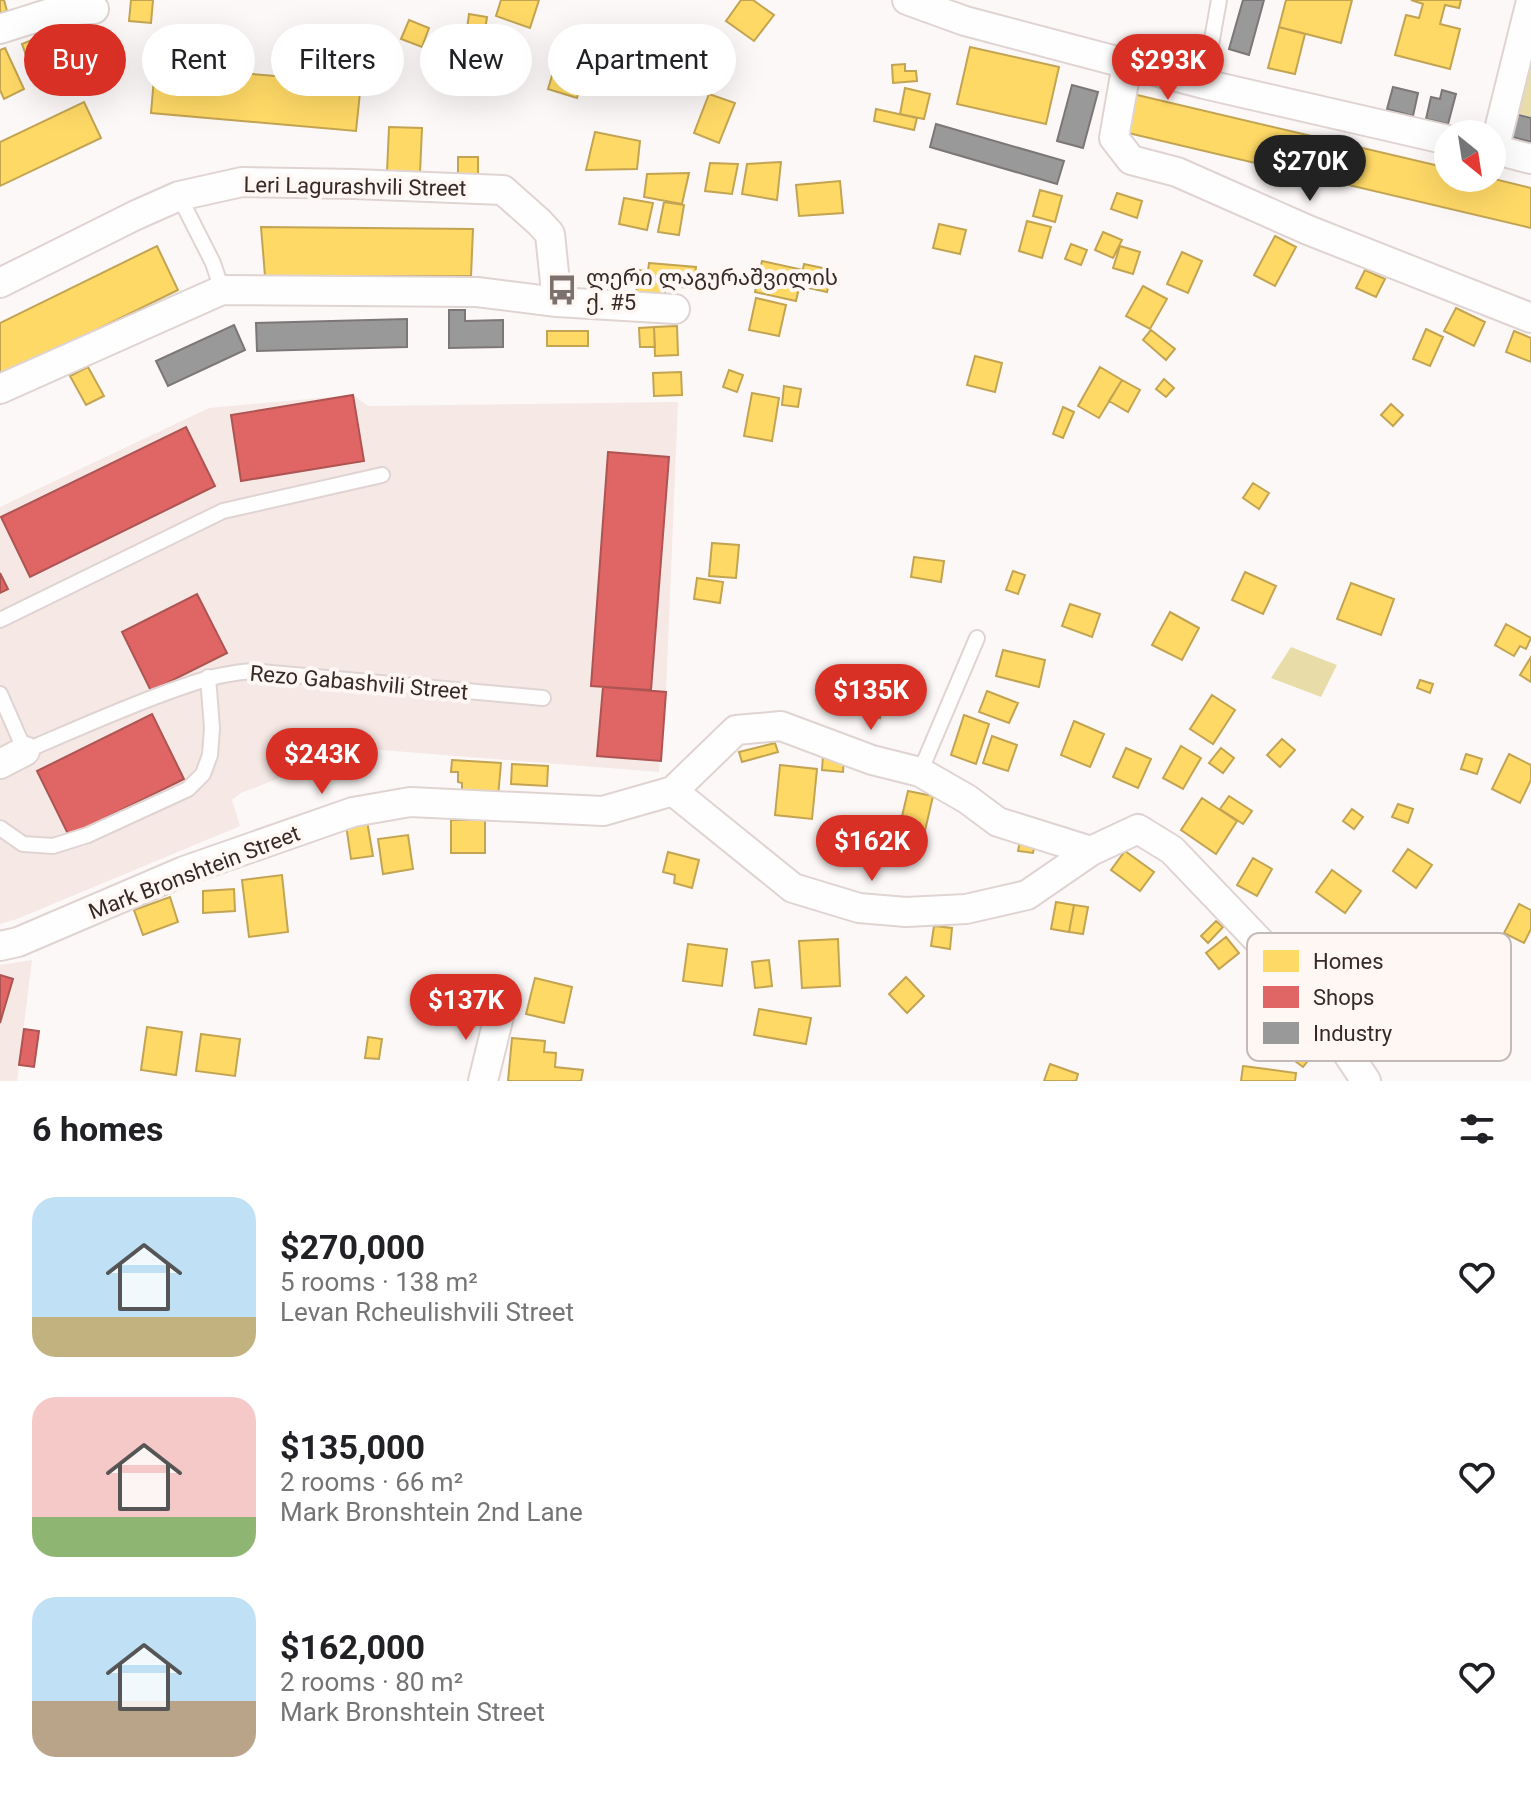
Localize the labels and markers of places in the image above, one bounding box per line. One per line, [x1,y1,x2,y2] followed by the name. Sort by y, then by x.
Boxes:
[1112,34,1224,102] pin: $293K
[1254,135,1366,203] pin: $270K
[586,265,838,315] place label: ლერი ლაგურაშვილის ქ. #5
[545,273,579,307] bus stop icon: ლერი ლაგურაშვილის ქ. #5
[815,664,927,732] pin: $135K
[266,728,378,796] pin: $243K
[816,815,928,883] pin: $162K
[410,974,522,1042] pin: $137K

